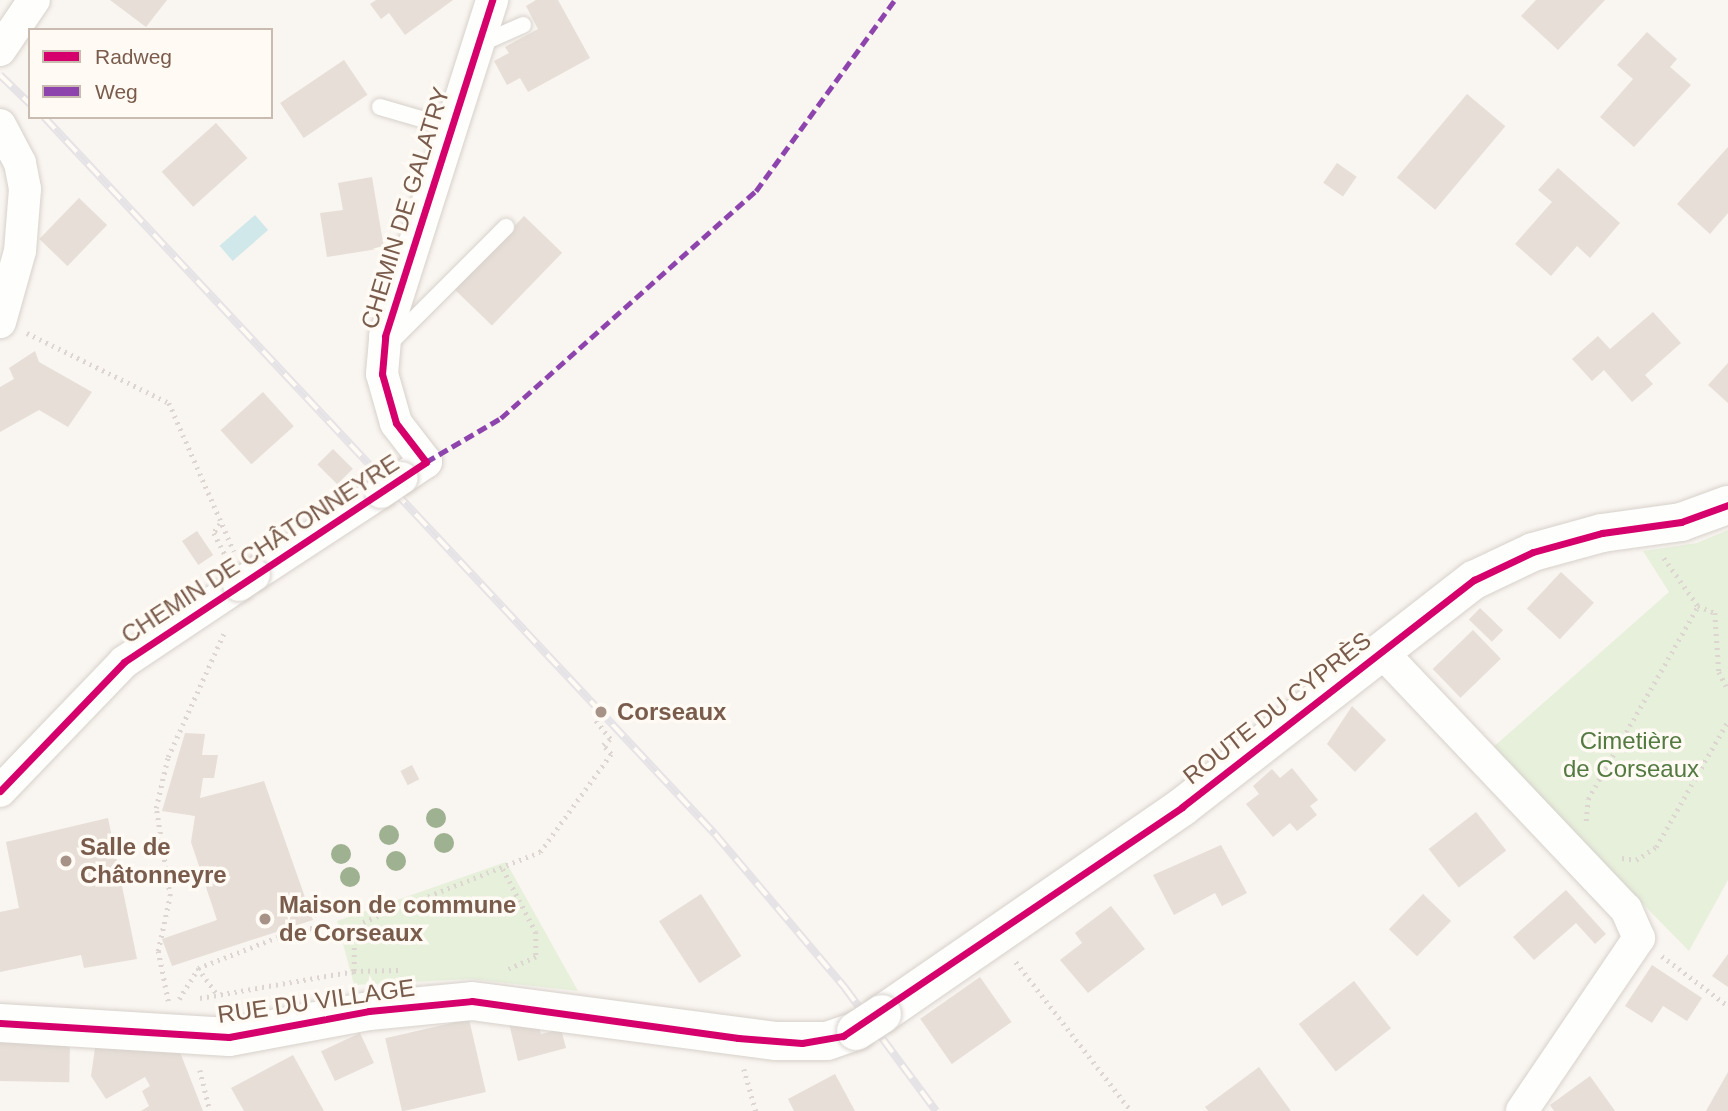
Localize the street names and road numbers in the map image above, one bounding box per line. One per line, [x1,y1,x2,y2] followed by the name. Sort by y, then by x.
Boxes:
[355,84,455,332] street label: CHEMIN DE GALATRY
[116,448,404,650] street label: CHEMIN DE CHÂTONNEYRE
[1177,626,1377,790] street label: ROUTE DU CYPRÈS
[216,973,416,1029] street label: RUE DU VILLAGE

